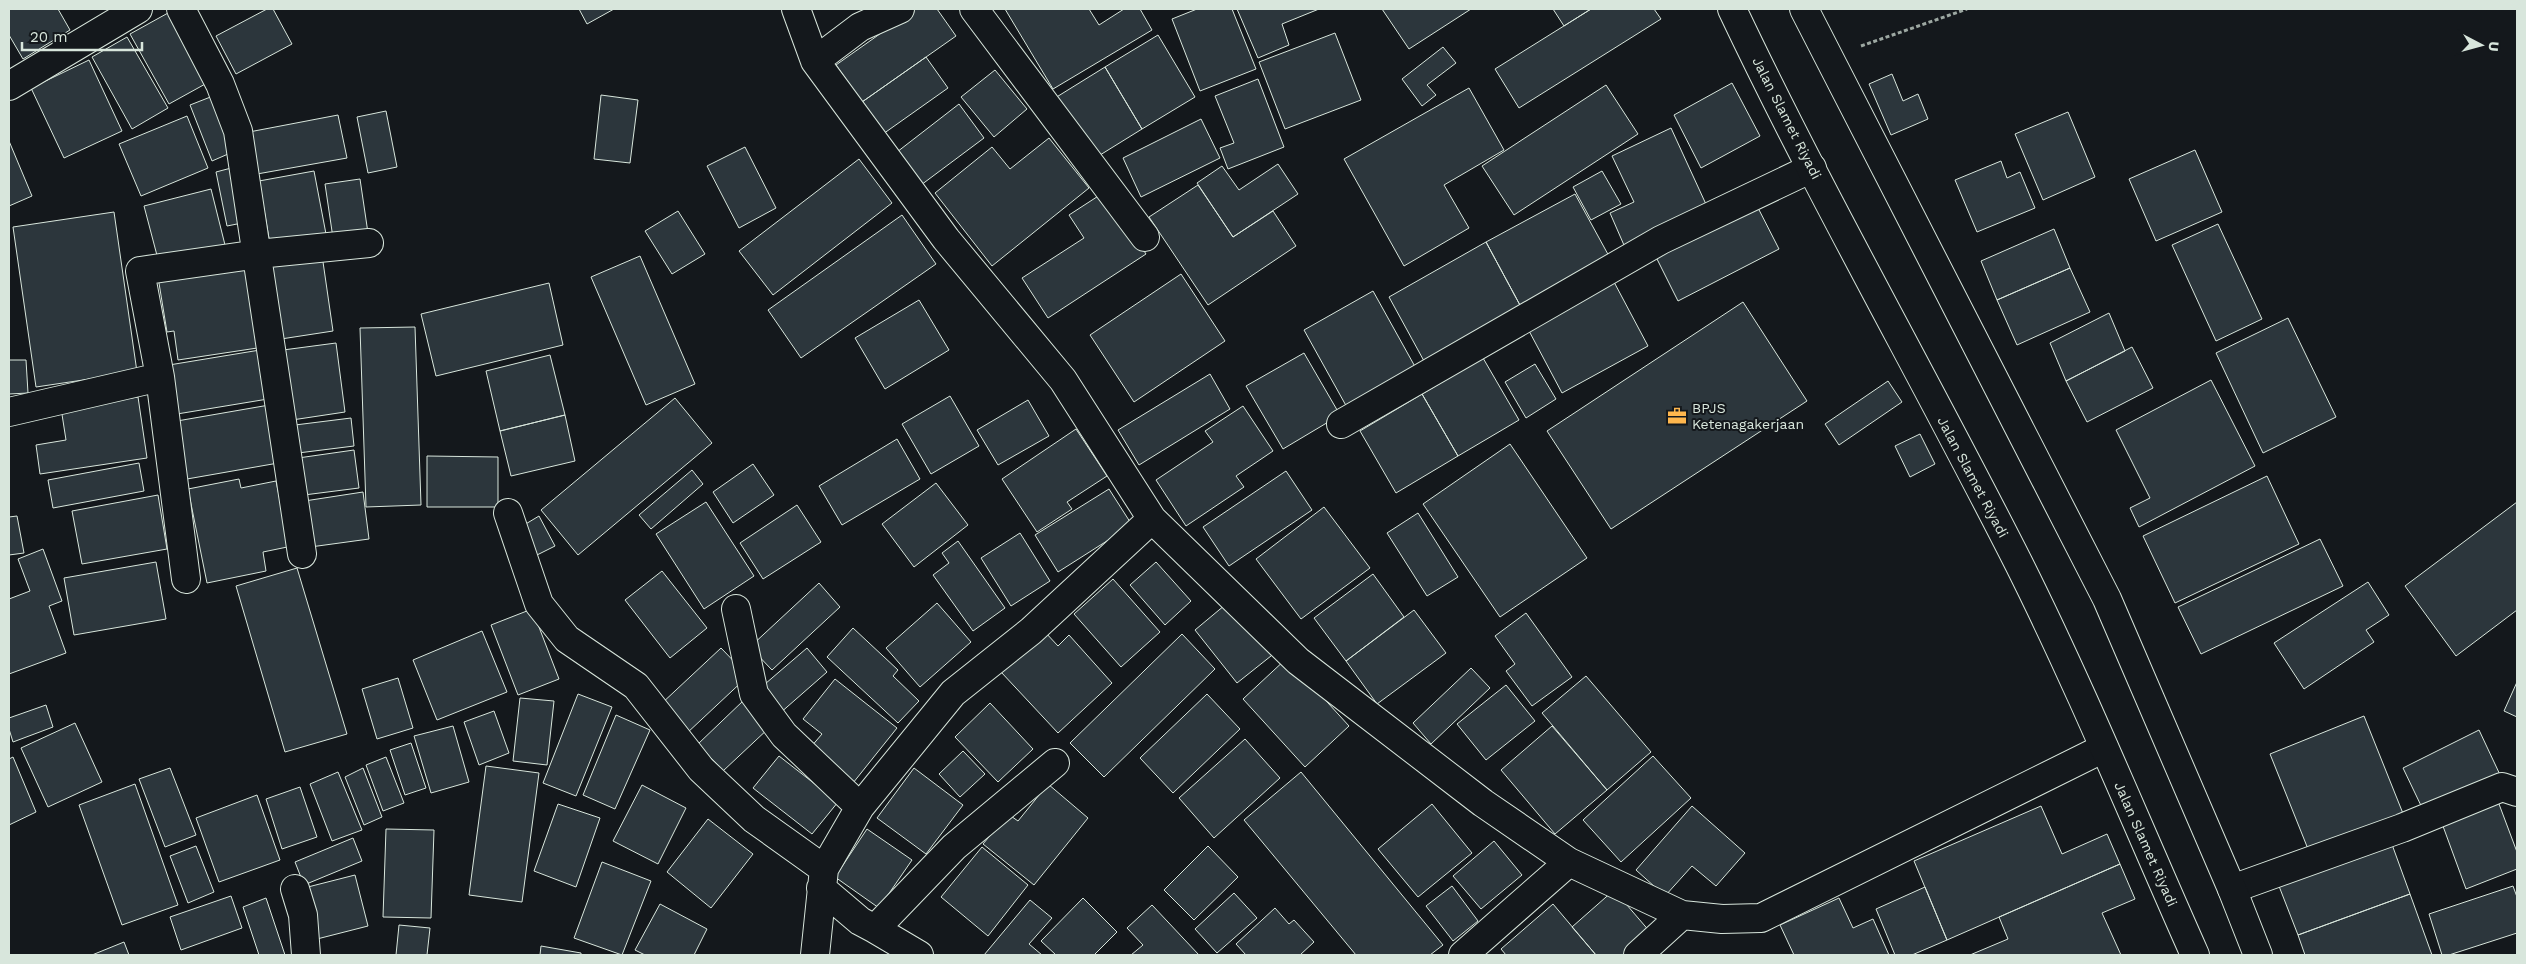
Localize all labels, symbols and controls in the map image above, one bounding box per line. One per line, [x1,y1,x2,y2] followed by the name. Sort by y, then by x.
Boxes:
[22,20,142,52] scale bar
[2456,20,2506,70] north arrow
[30,28,68,46] text: 20 m
[2485,41,2502,52] text: U
[1749,54,1825,182] street label: Jalan Slamet Riyadi
[1692,400,1804,432] place label: BPJS Ketenagakerjaan
[1666,405,1688,427] office icon: BPJS Ketenagakerjaan
[1934,414,2012,540] street label: Jalan Slamet Riyadi
[2111,779,2181,909] street label: Jalan Slamet Riyadi

